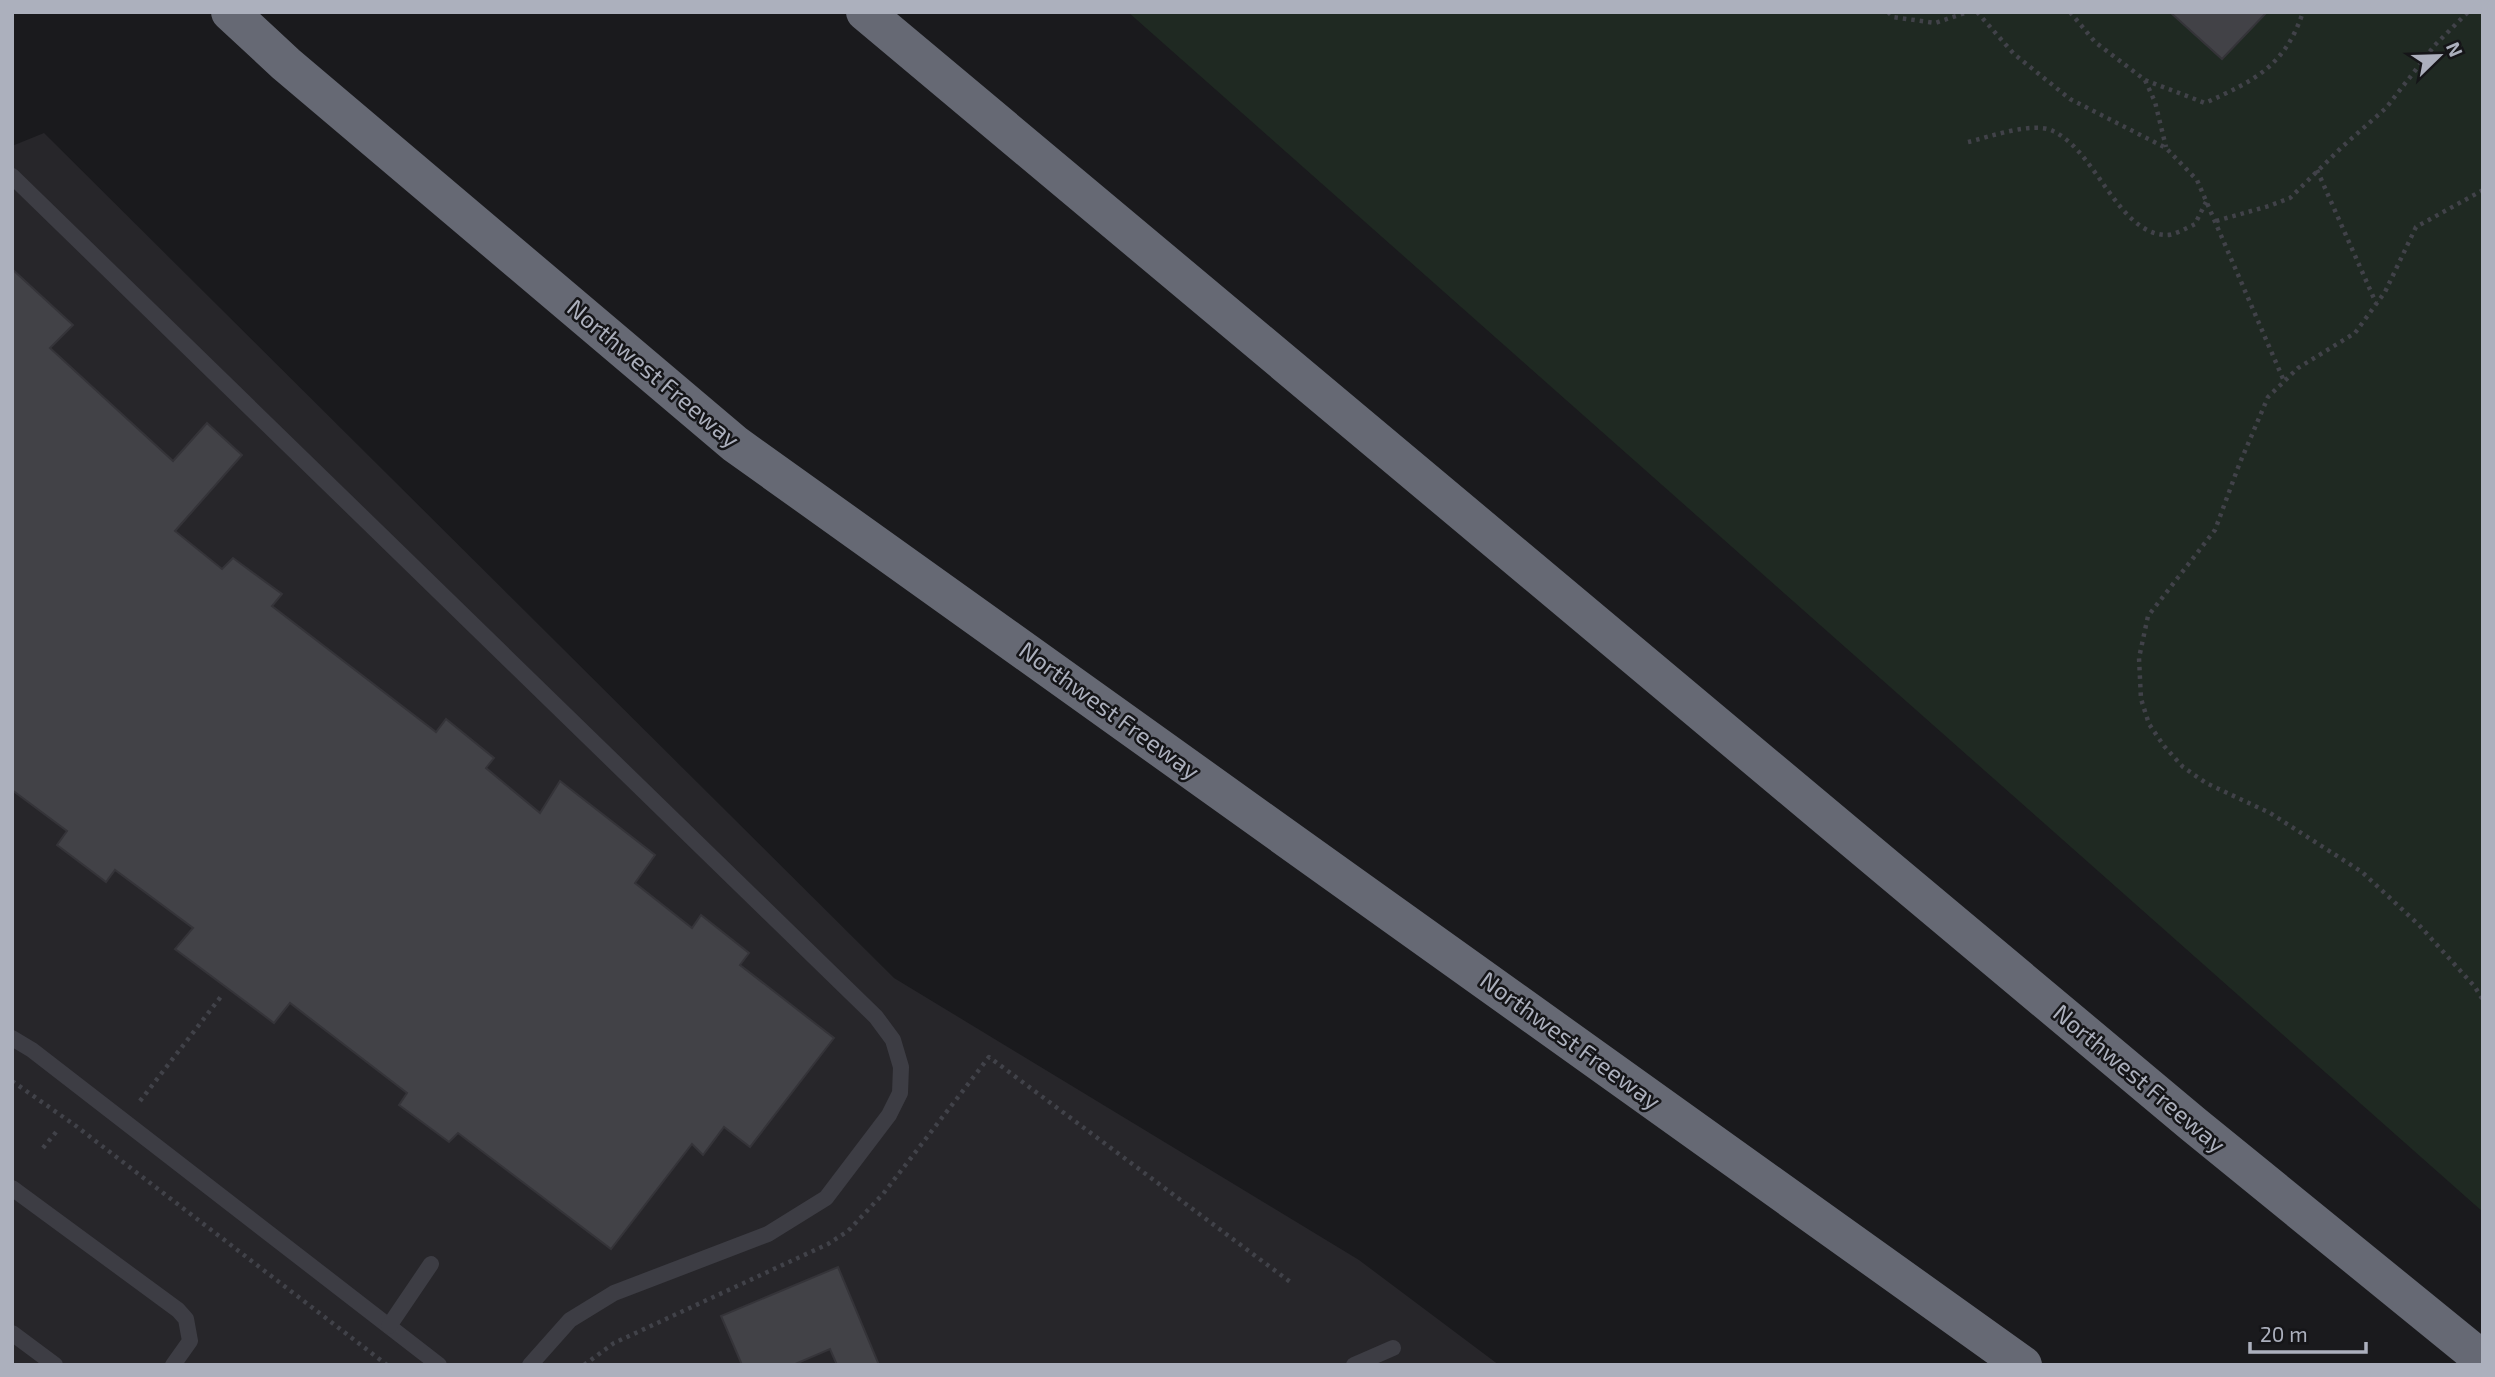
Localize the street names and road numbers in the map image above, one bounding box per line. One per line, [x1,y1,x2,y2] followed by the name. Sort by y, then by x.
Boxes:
[562,292,746,453] street label: Northwest Freeway
[1014,635,1206,785] street label: Northwest Freeway
[1475,965,1667,1115] street label: Northwest Freeway
[2048,997,2232,1158] street label: Northwest Freeway

